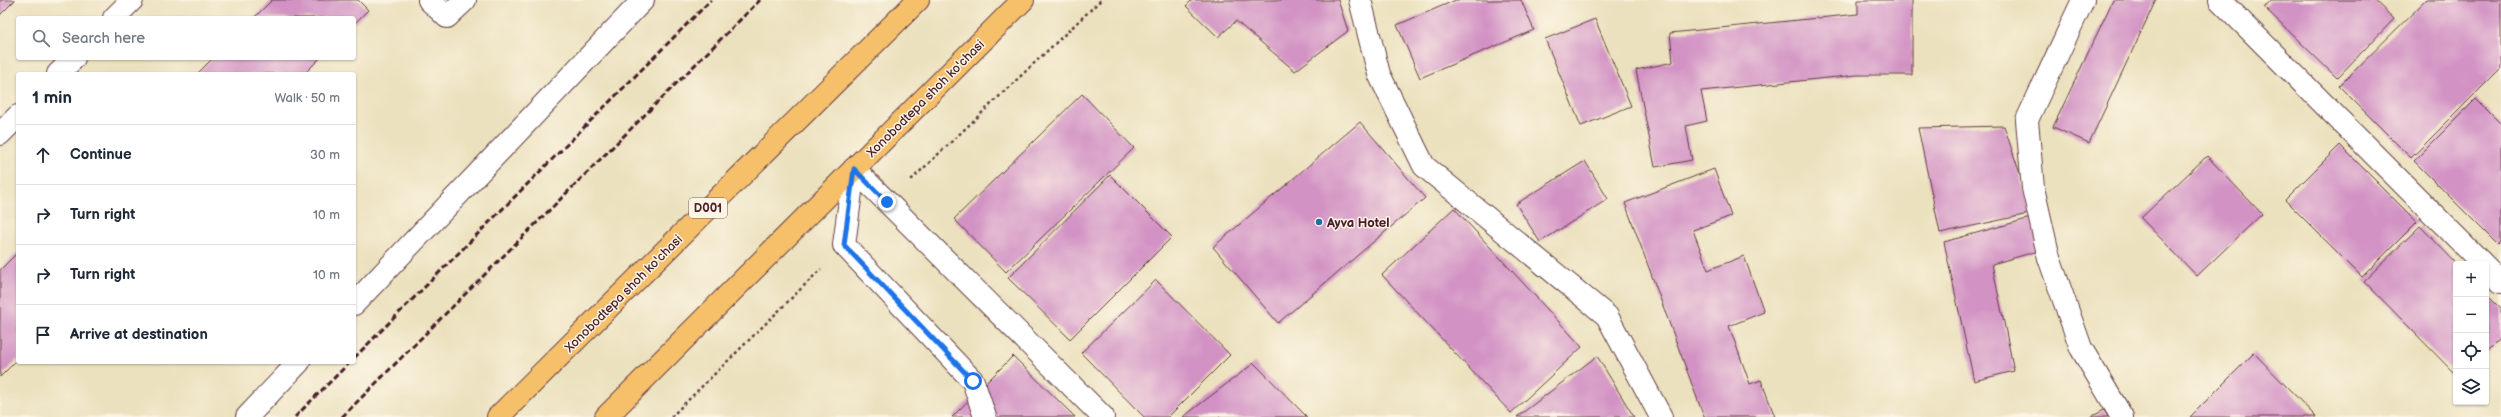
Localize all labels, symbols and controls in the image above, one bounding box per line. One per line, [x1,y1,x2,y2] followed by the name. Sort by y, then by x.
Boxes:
[16,16,356,60] search box
[30,27,52,49] icon: search
[62,29,145,48] text: Search here
[863,37,988,162] street label: Xonobodtepa shoh ko'chasi
[32,88,72,108] text: 1 min
[274,90,340,106] text: Walk · 50 m
[32,144,54,166] icon: ahead
[70,145,132,164] text: Continue
[310,147,340,163] text: 30 m
[878,193,896,211] route end
[689,198,727,218] road number: D001
[32,204,54,226] icon: right
[70,205,135,224] text: Turn right
[313,207,340,223] text: 10 m
[1326,215,1390,231] place label: Ayva Hotel
[1314,217,1324,227] marker: Ayva Hotel
[561,232,686,357] street label: Xonobodtepa shoh ko'chasi
[2453,261,2489,405] map controls
[2453,261,2489,297] button: +
[32,264,54,286] icon: right
[70,265,135,284] text: Turn right
[313,267,340,283] text: 10 m
[2453,297,2489,333] button: −
[32,324,54,346] icon: arrive
[70,325,208,344] text: Arrive at destination
[2453,333,2489,369] button: locate
[2453,369,2489,405] button: layers
[964,372,982,390] route start

